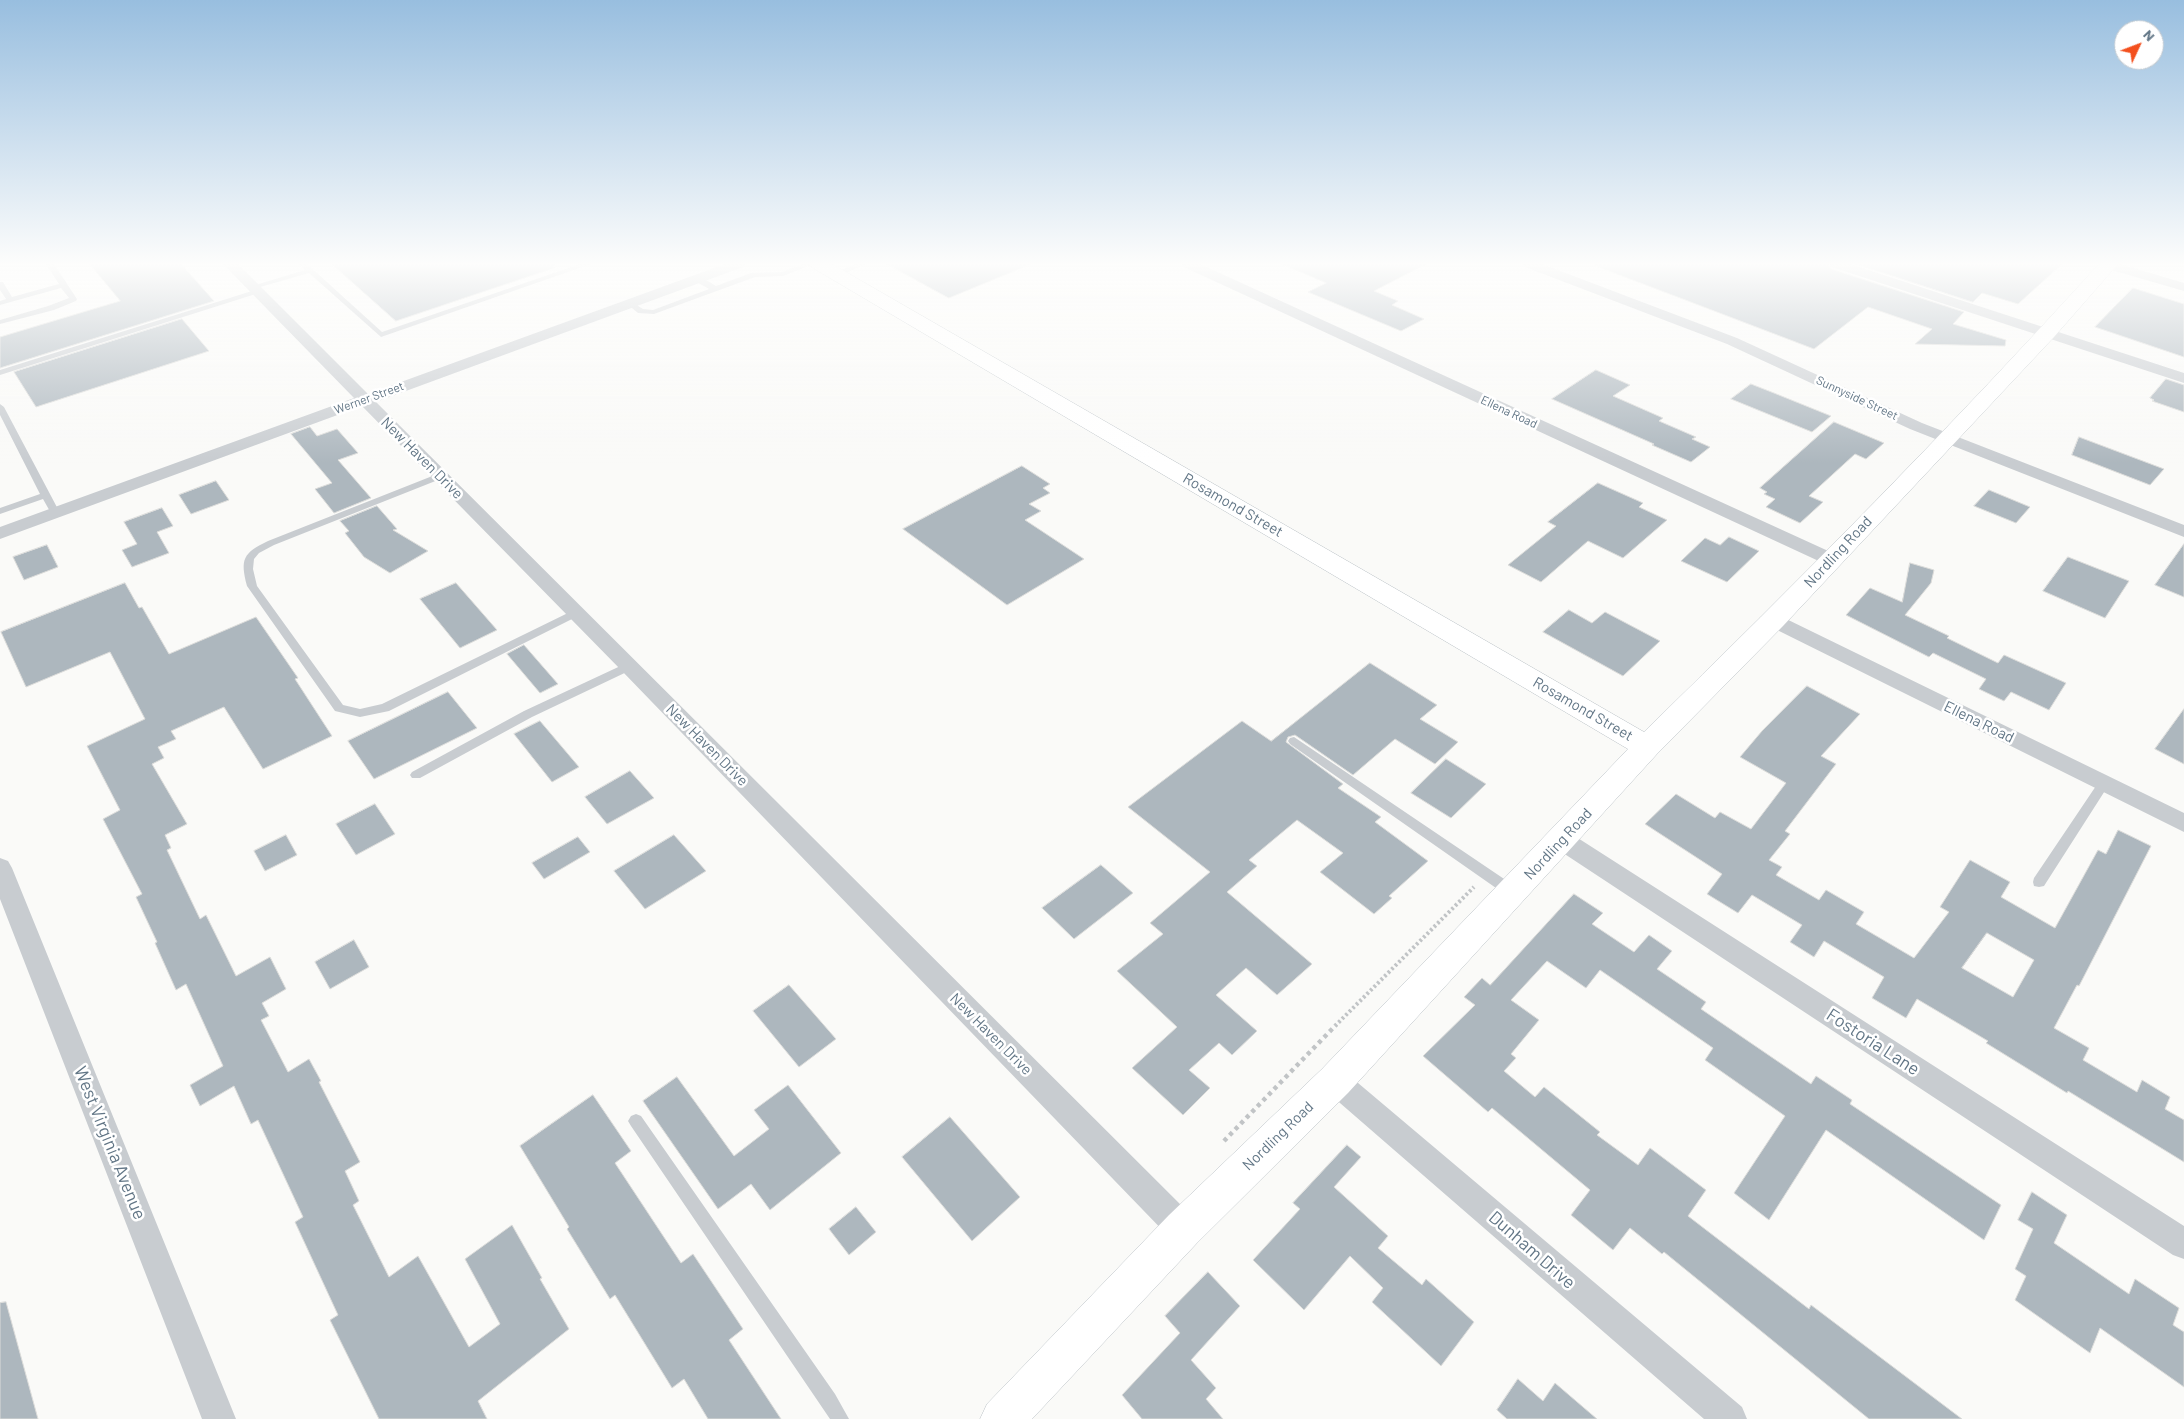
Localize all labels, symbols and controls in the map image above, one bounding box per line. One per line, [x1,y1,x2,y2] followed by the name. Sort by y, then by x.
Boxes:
[2114,20,2164,70] north arrow
[2140,26,2159,44] text: N
[1814,373,1900,423] street label: Sunnyside Street
[332,379,406,417] street label: Werner Street
[1478,393,1540,431] street label: Ellena Road
[377,413,467,503] street label: New Haven Drive
[1180,469,1286,541] street label: Rosamond Street
[1800,512,1876,592] street label: Nordling Road
[1530,673,1636,745] street label: Rosamond Street
[1941,697,2017,747] street label: Ellena Road
[662,700,752,790] street label: New Haven Drive
[1520,804,1596,884] street label: Nordling Road
[946,989,1036,1079] street label: New Haven Drive
[1822,1004,1924,1080] street label: Fostoria Lane
[69,1063,151,1223] street label: West Virginia Avenue
[1239,1098,1317,1174] street label: Nordling Road
[1484,1207,1580,1293] street label: Dunham Drive

